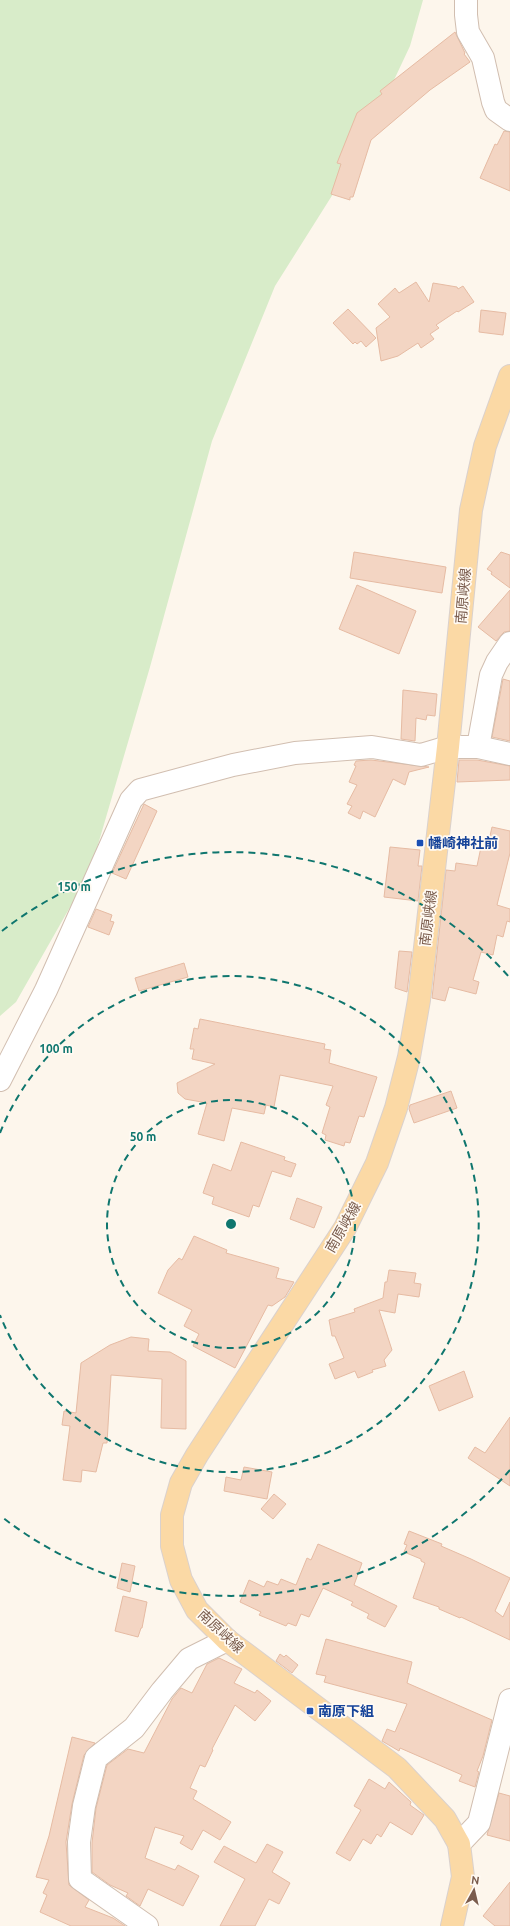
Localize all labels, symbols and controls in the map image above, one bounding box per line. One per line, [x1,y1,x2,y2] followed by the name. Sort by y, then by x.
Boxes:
[453,567,473,625] street label: 南原峡線
[428,835,498,851] place label: 幡崎神社前
[415,838,425,848] marker: 幡崎神社前
[57,880,91,893] text: 150 m
[417,889,439,947] street label: 南原峡線
[39,1042,73,1055] text: 100 m
[130,1130,156,1143] text: 50 m
[322,1199,364,1255] street label: 南原峡線
[224,1217,238,1231] centre of rings
[195,1606,247,1656] street label: 南原峡線
[318,1703,374,1719] place label: 南原下組
[305,1706,315,1716] marker: 南原下組
[454,1870,494,1910] north arrow
[470,1874,480,1887] text: N

